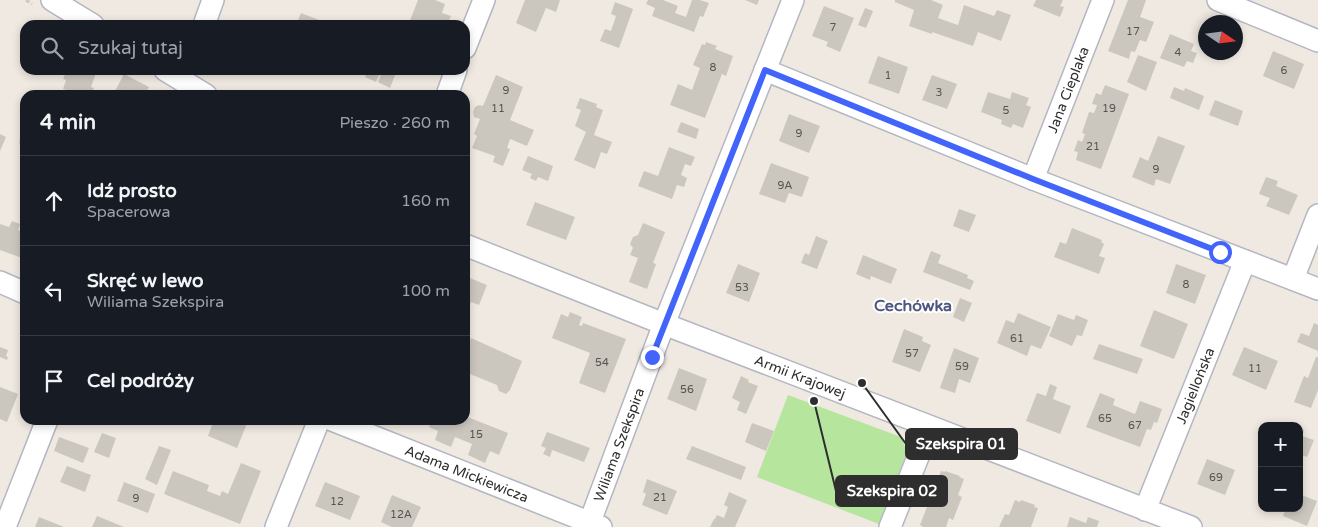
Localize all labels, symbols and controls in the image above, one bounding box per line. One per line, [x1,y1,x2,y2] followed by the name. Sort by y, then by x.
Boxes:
[1198,15,1243,60] north arrow
[20,20,470,75] search box
[830,21,837,34] house number: 7
[1126,25,1140,38] house number: 17
[38,34,66,62] icon: search
[78,37,183,59] text: Szukaj tutaj
[1043,44,1092,135] street label: Jana Cieplaka
[1175,46,1182,59] house number: 4
[710,61,717,74] house number: 8
[1281,64,1288,77] house number: 6
[885,69,891,82] house number: 1
[503,84,510,97] house number: 9
[936,86,943,99] house number: 3
[491,102,505,115] house number: 11
[1102,102,1116,115] house number: 19
[1003,104,1010,117] house number: 5
[40,110,96,135] text: 4 min
[339,113,450,133] text: Pieszo · 260 m
[796,127,803,140] house number: 9
[1086,140,1100,153] house number: 21
[1153,163,1160,176] house number: 9
[777,179,793,192] house number: 9A
[87,180,177,202] text: Idź prosto
[40,187,68,215] icon: ahead
[401,191,450,211] text: 160 m
[87,202,170,222] text: Spacerowa
[1209,241,1232,264] route start
[87,270,204,292] text: Skręć w lewo
[40,277,68,305] icon: left
[1183,278,1190,291] house number: 8
[401,281,450,301] text: 100 m
[735,281,749,294] house number: 53
[87,292,224,312] text: Wiliama Szekspira
[874,296,952,316] district label: Cechówka
[1010,332,1024,345] house number: 61
[1172,345,1218,426] street label: Jagiellońska
[641,346,664,369] route end
[905,347,919,360] house number: 57
[752,351,848,402] street label: Armii Krajowej
[595,356,609,369] house number: 54
[955,360,969,373] house number: 59
[1248,362,1262,375] house number: 11
[40,367,68,395] icon: arrive
[87,370,194,392] text: Cel podróży
[680,383,694,396] house number: 56
[590,385,648,504] street label: Wiliama Szekspira
[1098,412,1112,425] house number: 65
[1128,419,1142,432] house number: 67
[1258,422,1303,512] map controls
[1258,422,1303,467] button: +
[469,428,483,441] house number: 15
[906,429,1017,459] callout: Szekspira 01
[916,435,1006,454] text: Szekspira 01
[402,441,531,506] street label: Adama Mickiewicza
[1258,467,1303,512] button: −
[1209,471,1223,484] house number: 69
[836,476,947,506] callout: Szekspira 02
[847,482,937,501] text: Szekspira 02
[653,491,667,504] house number: 21
[133,492,140,505] house number: 9
[330,495,344,508] house number: 12
[390,508,412,521] house number: 12A

